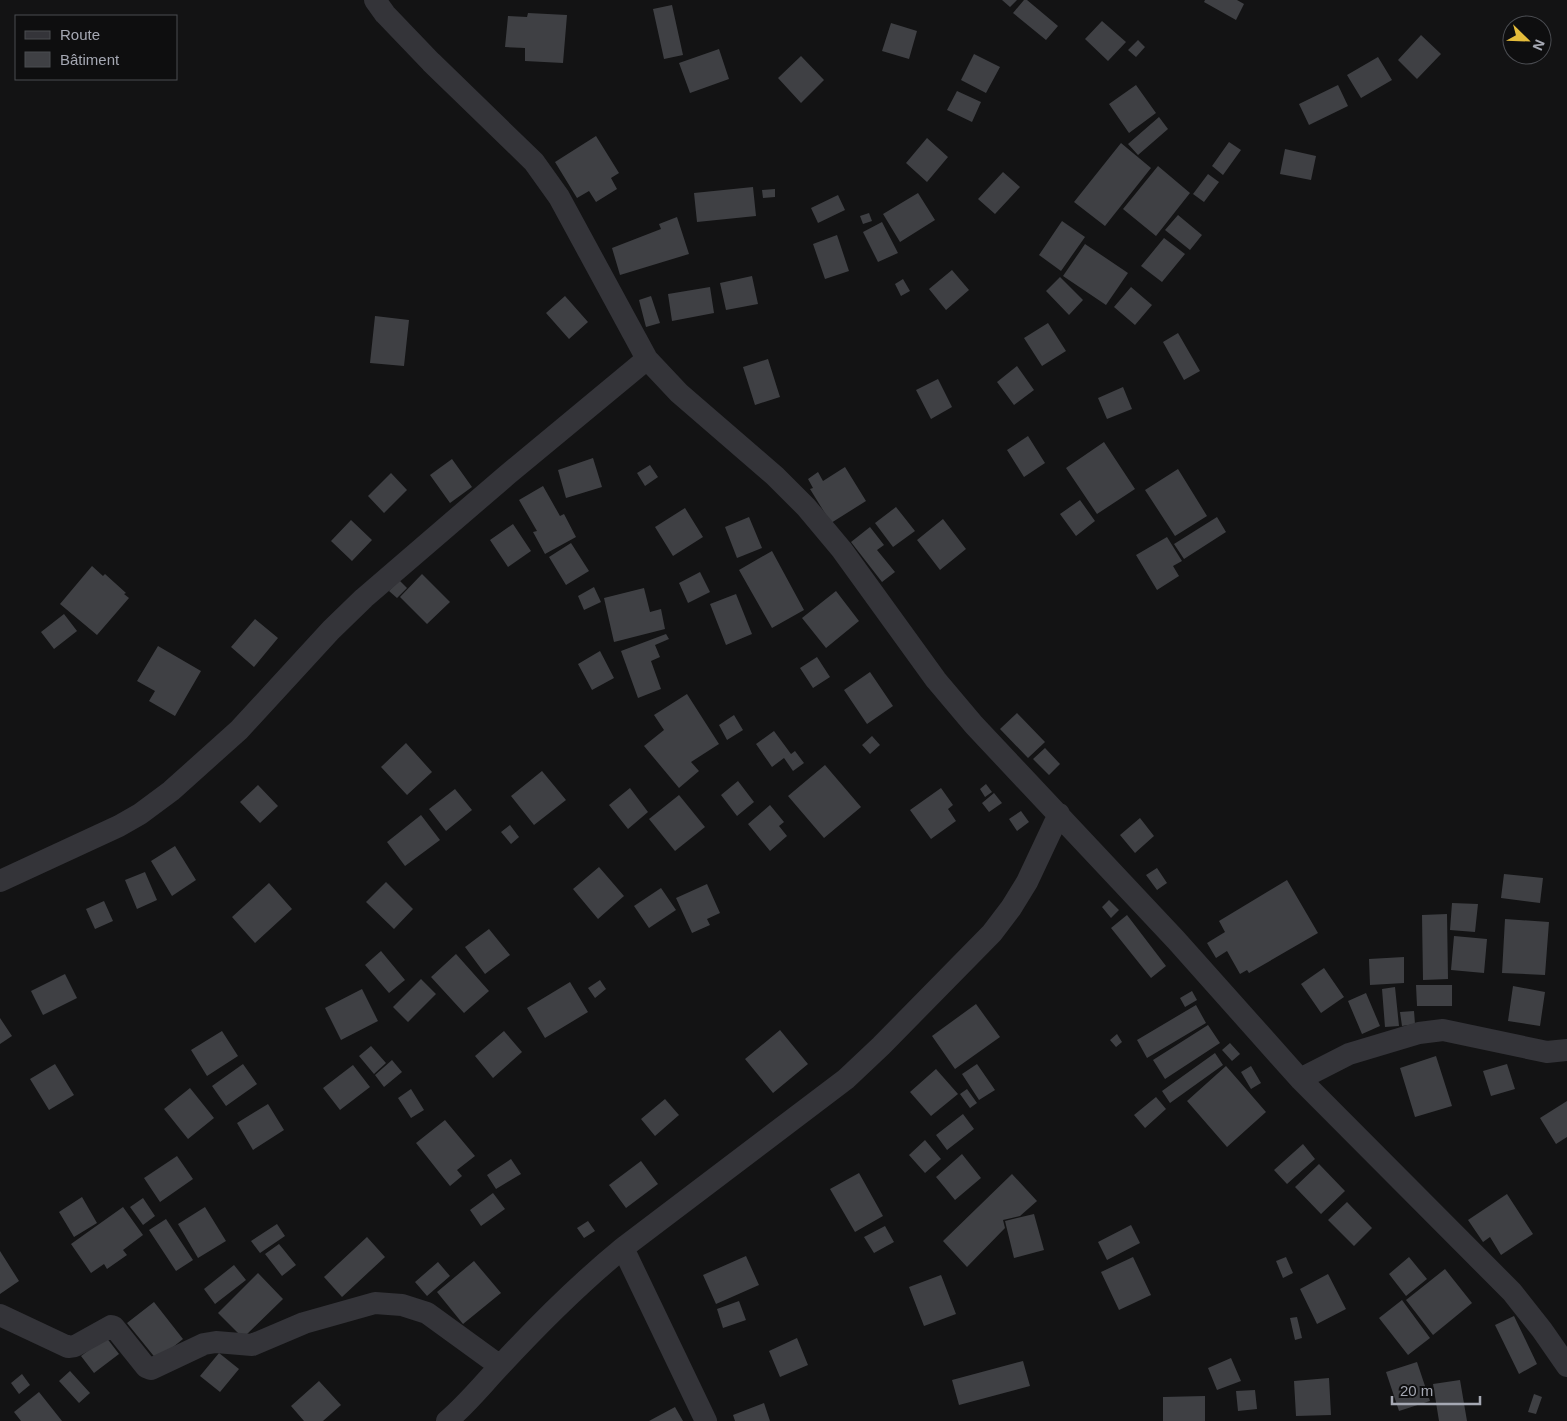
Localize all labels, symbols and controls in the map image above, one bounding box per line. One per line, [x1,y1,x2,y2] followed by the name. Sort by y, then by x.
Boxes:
[15,15,178,80] legend
[1502,15,1552,65] north arrow
[60,26,100,43] text: Route
[1530,37,1548,53] text: N
[60,51,120,68] text: Bâtiment
[1392,1374,1480,1406] scale bar
[1400,1382,1433,1399] text: 20 m

